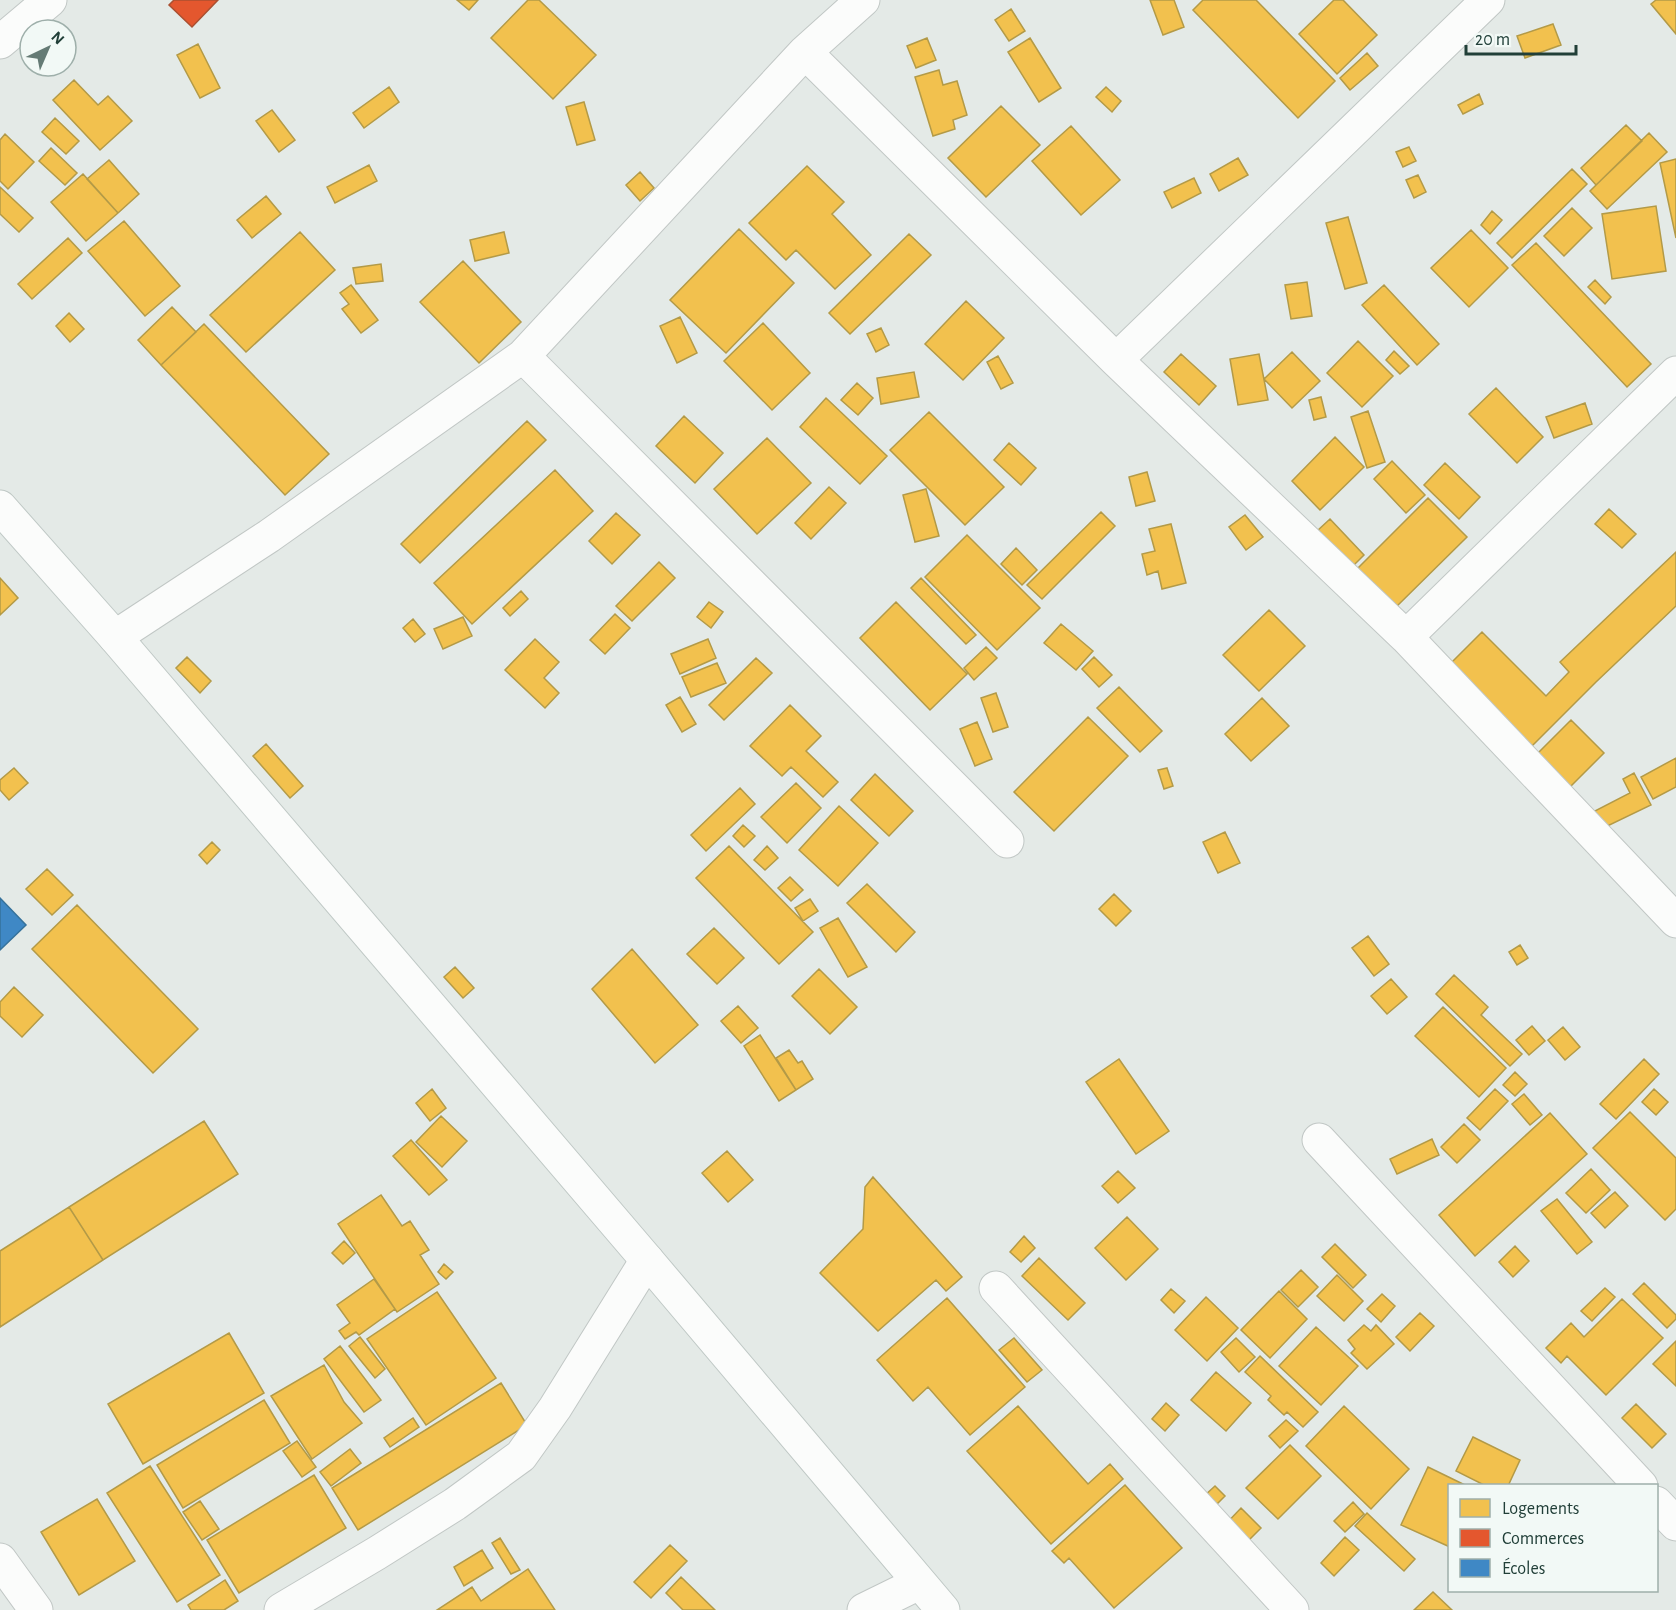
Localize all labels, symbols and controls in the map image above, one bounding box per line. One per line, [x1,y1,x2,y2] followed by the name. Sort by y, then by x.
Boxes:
[18,18,78,78] north arrow
[1466,18,1576,56] scale bar
[48,28,67,48] text: N
[1475,31,1510,49] text: 20 m
[1448,1484,1658,1592] legend
[1502,1500,1580,1518] text: Logements
[1502,1530,1584,1548] text: Commerces
[1502,1557,1545,1578] text: Écoles

